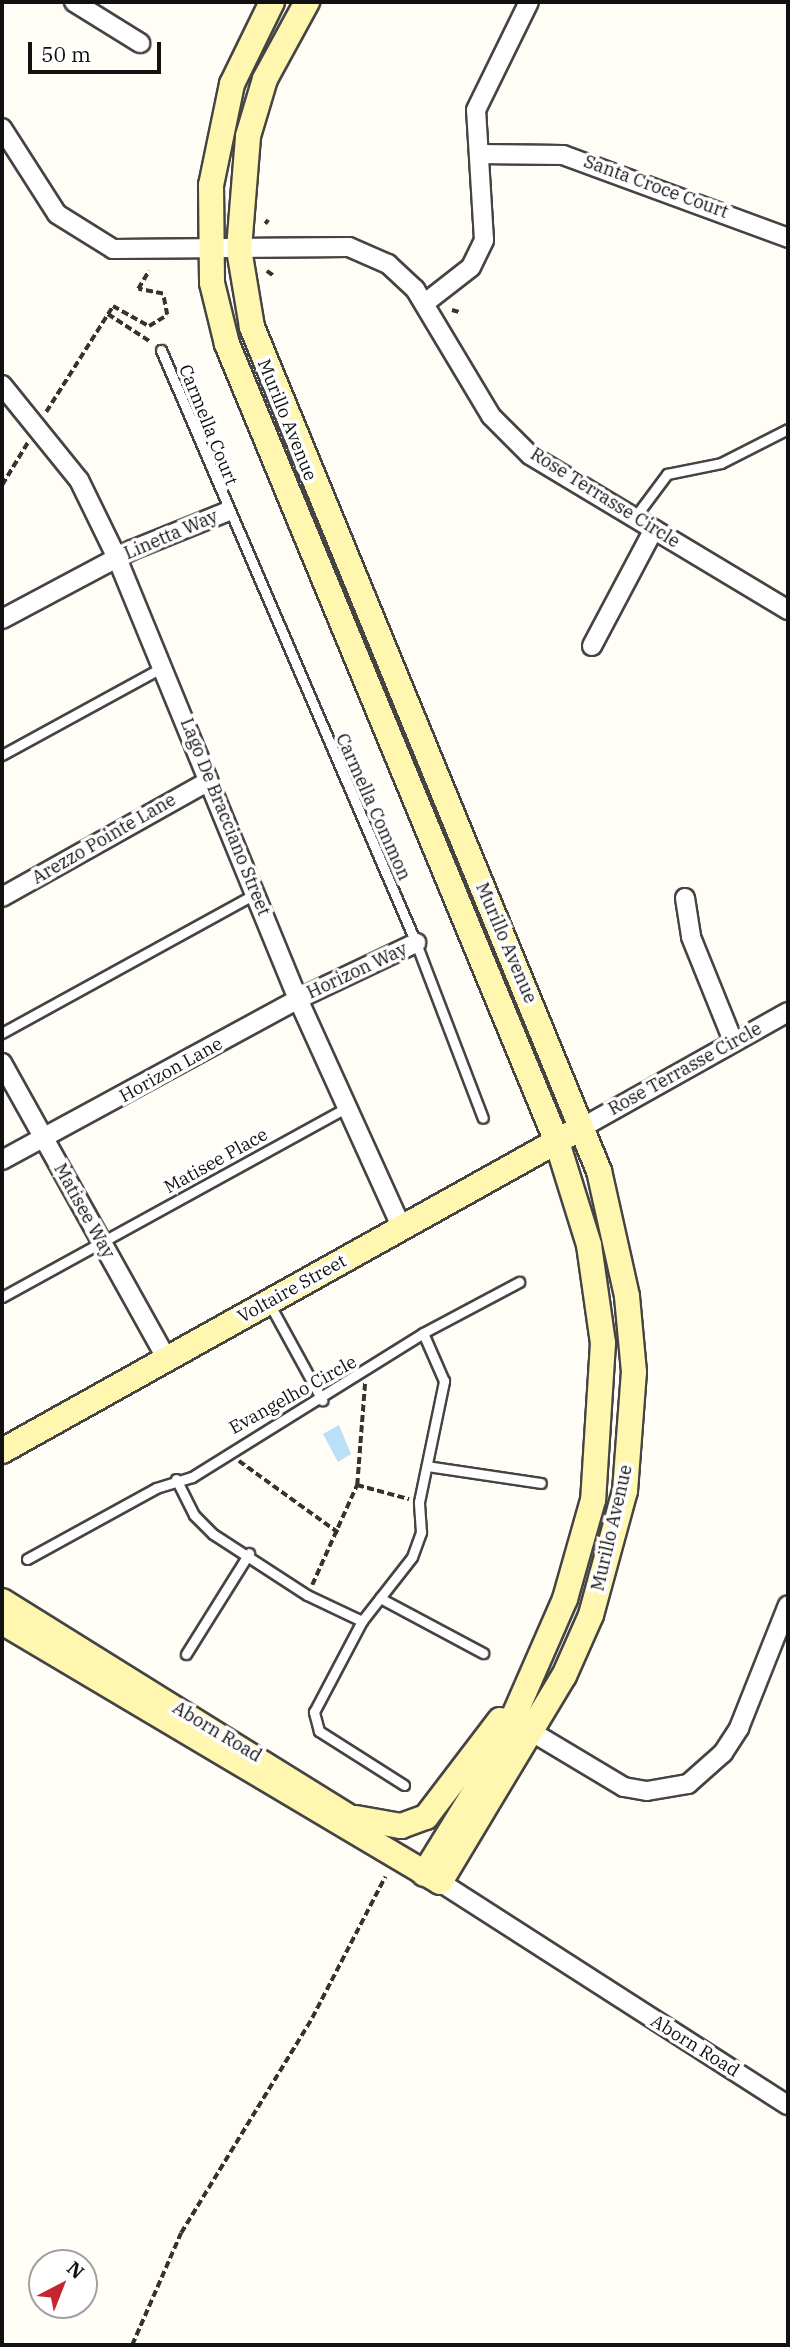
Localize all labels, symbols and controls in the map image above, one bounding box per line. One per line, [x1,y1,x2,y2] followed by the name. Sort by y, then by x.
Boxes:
[32,28,164,72] scale bar
[41,40,91,68] text: 50 m
[581,151,731,223] street label: Santa Croce Court
[253,356,321,484] street label: Murillo Avenue
[174,362,242,488] street label: Carmella Court
[526,443,684,553] street label: Rose Terrasse Circle
[121,506,221,564] street label: Linetta Way
[175,715,275,919] street label: Lago De Bracciano Street
[331,730,415,884] street label: Carmella Common
[28,789,180,889] street label: Arezzo Pointe Lane
[471,879,541,1007] street label: Murillo Avenue
[303,938,411,1004] street label: Horizon Way
[605,1018,765,1120] street label: Rose Terrasse Circle
[116,1033,226,1107] street label: Horizon Lane
[161,1124,271,1198] street label: Matisee Place
[49,1160,119,1262] street label: Matisee Way
[234,1250,350,1328] street label: Voltaire Street
[226,1351,360,1439] street label: Evangelho Circle
[587,1463,637,1593] street label: Murillo Avenue
[169,1697,265,1767] street label: Aborn Road
[647,2010,743,2082] street label: Aborn Road
[28,2249,98,2319] north arrow
[62,2256,89,2284] text: N

